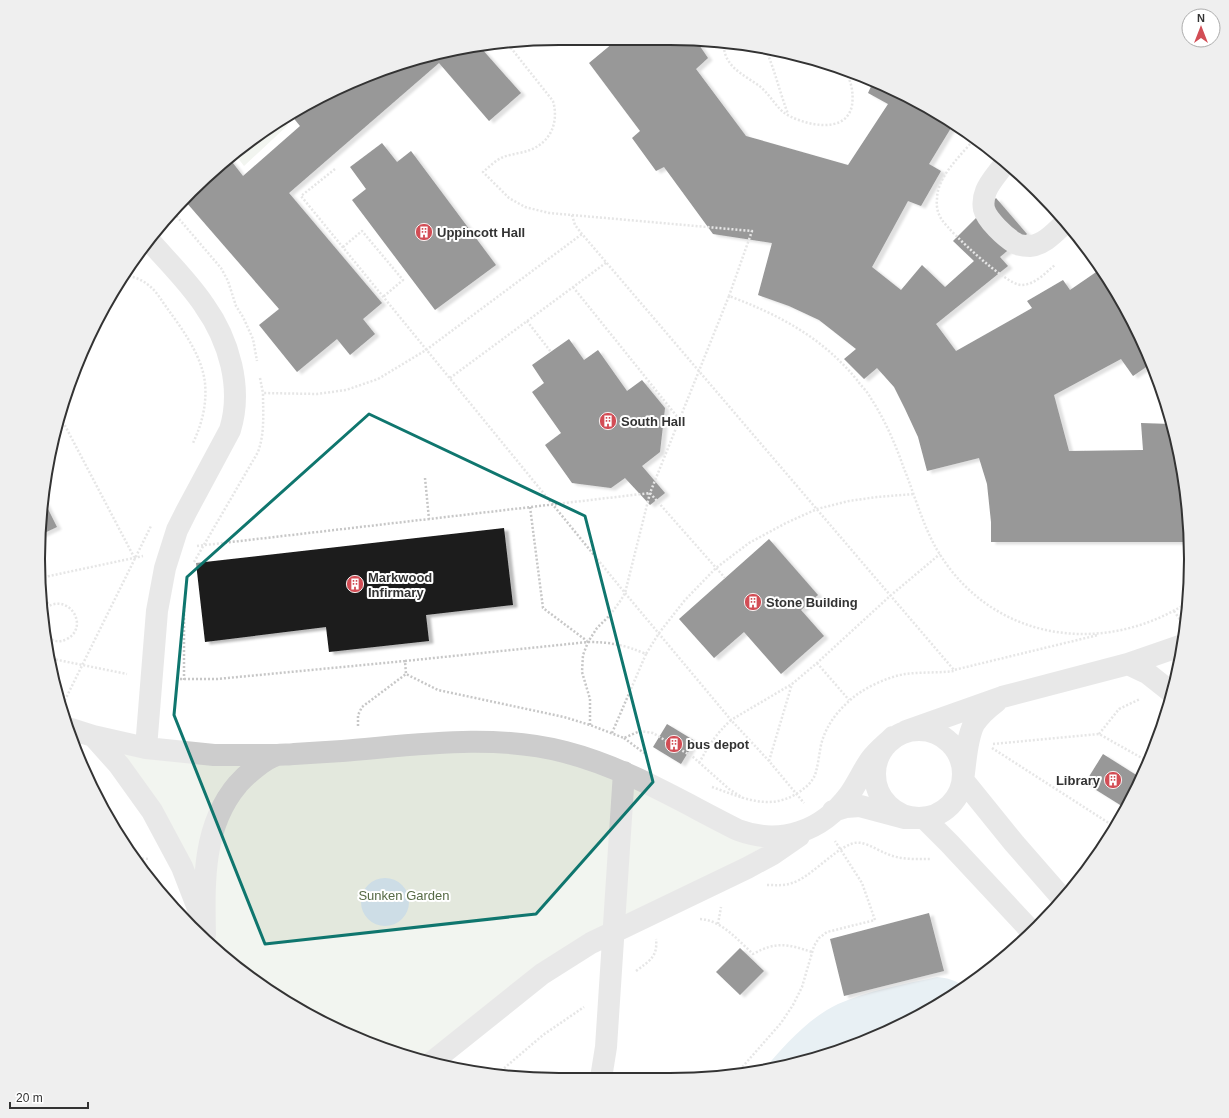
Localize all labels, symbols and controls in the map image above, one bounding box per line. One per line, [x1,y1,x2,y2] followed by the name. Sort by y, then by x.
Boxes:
[1181,8,1221,48] north arrow
[1197,12,1205,24] text: N
[414,222,434,242] building icon: Uppincott Hall
[437,225,525,240] place label: Uppincott Hall
[598,411,618,431] building icon: South Hall
[621,414,685,429] place label: South Hall
[368,570,432,600] place label: Markwood Infirmary
[345,574,365,594] building icon: Markwood Infirmary
[743,592,763,612] building icon: Stone Building
[766,595,858,610] place label: Stone Building
[664,734,684,754] building icon: bus depot
[687,737,750,752] place label: bus depot
[1103,770,1123,790] building icon: Library
[1056,773,1101,788] place label: Library
[358,888,450,903] park label: Sunken Garden
[10,1084,88,1110] scale bar
[16,1091,43,1105] text: 20 m

